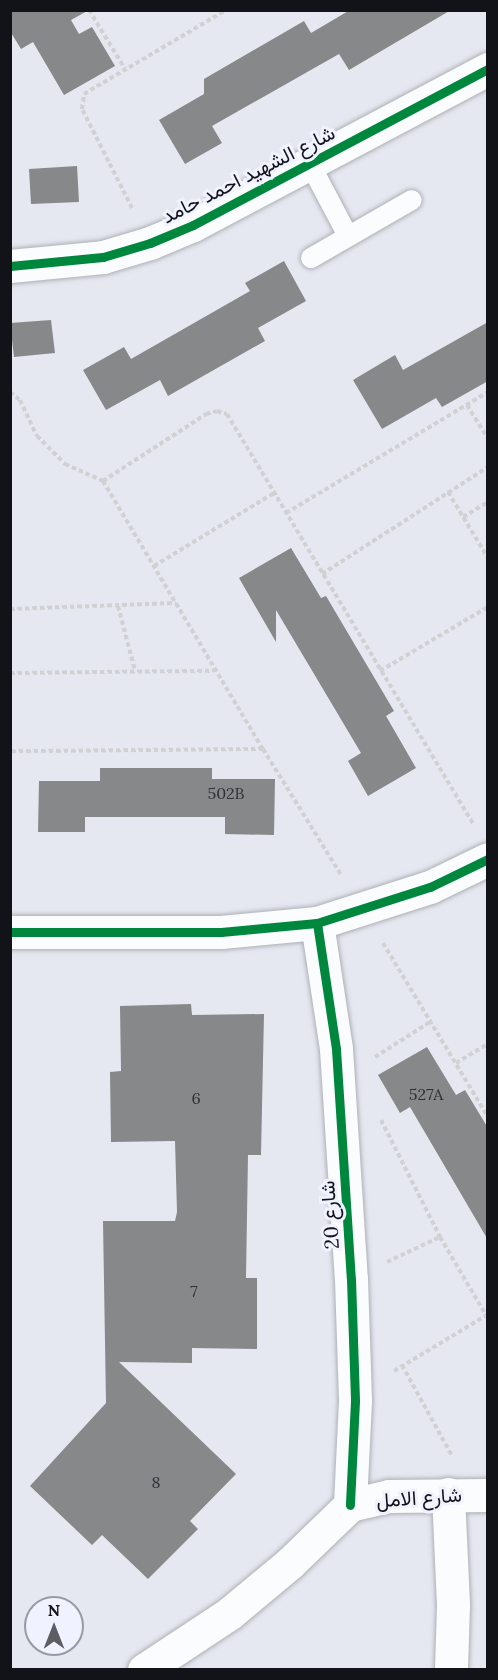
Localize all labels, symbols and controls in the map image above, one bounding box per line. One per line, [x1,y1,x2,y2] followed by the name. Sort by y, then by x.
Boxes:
[157,120,339,228] street label: شارع الشهيد احمد حامد
[207,783,245,803] house number: 502B
[409,1084,443,1104] house number: 527A
[191,1088,201,1108] house number: 6
[315,1180,343,1250] street label: شارع 20
[190,1281,198,1301] house number: 7
[152,1472,160,1492] house number: 8
[375,1482,463,1512] street label: شارع الامل
[24,1596,84,1656] north arrow
[48,1600,60,1620] text: N

